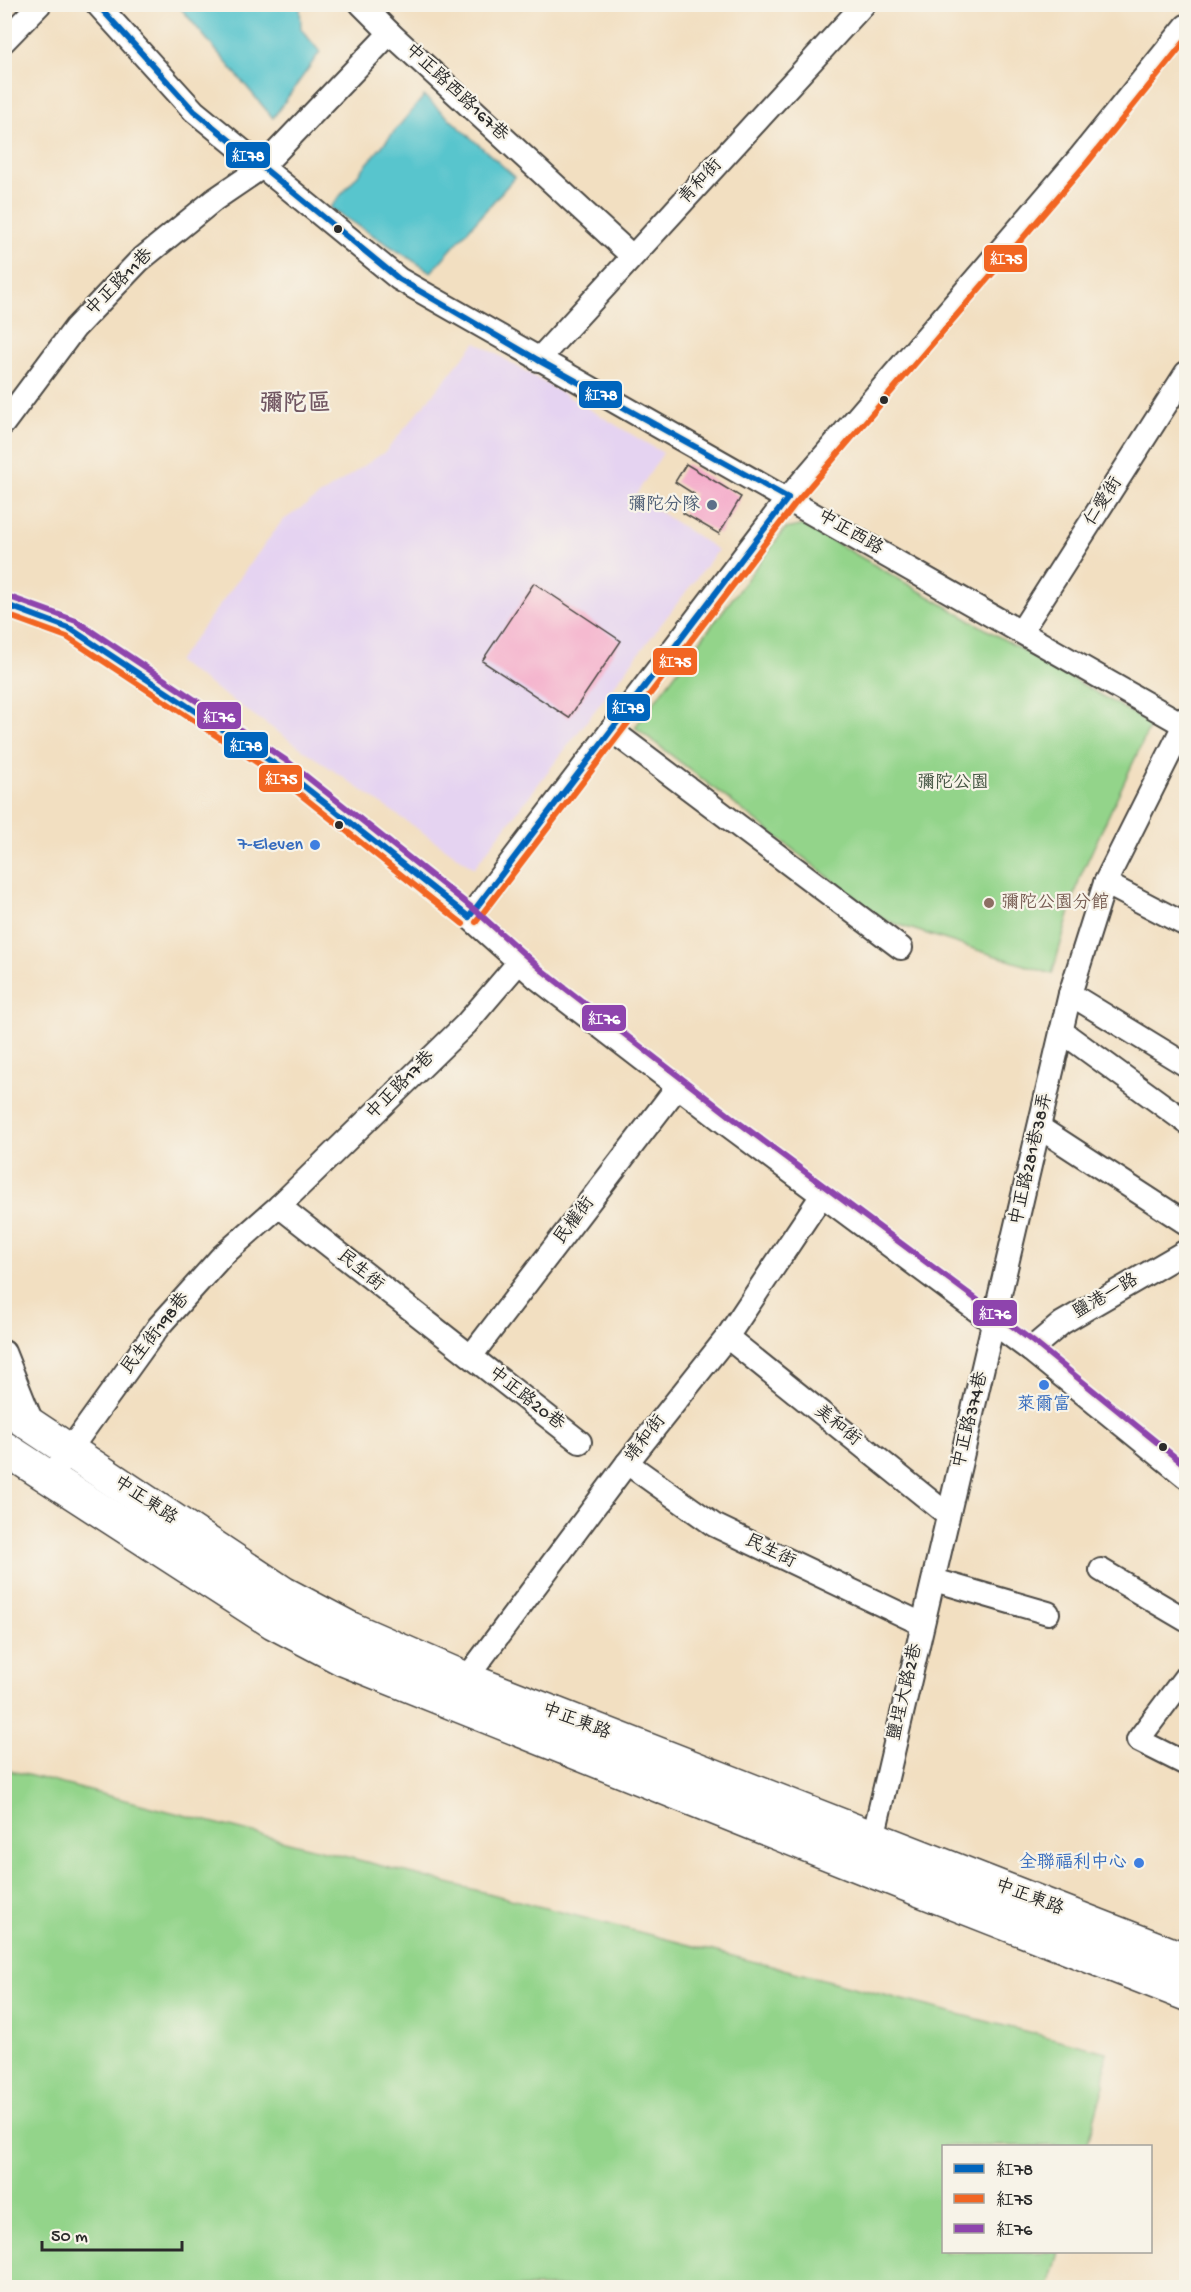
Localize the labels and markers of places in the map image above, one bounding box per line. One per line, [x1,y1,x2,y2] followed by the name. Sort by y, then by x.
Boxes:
[332,223,344,235] unlabelled marker
[878,394,890,406] unlabelled marker
[628,494,700,516] place label: 彌陀分隊
[705,498,719,512] marker: 彌陀分隊
[333,819,345,831] unlabelled marker
[237,835,303,856] place label: 7-Eleven
[308,838,322,852] marker: 7-Eleven
[1001,892,1109,914] place label: 彌陀公園分館
[982,896,996,910] marker: 彌陀公園分館
[1037,1378,1051,1392] marker: 萊爾富
[1017,1394,1071,1416] place label: 萊爾富
[1157,1441,1169,1453] unlabelled marker
[1019,1852,1127,1874] place label: 全聯福利中心
[1132,1856,1146,1870] marker: 全聯福利中心

